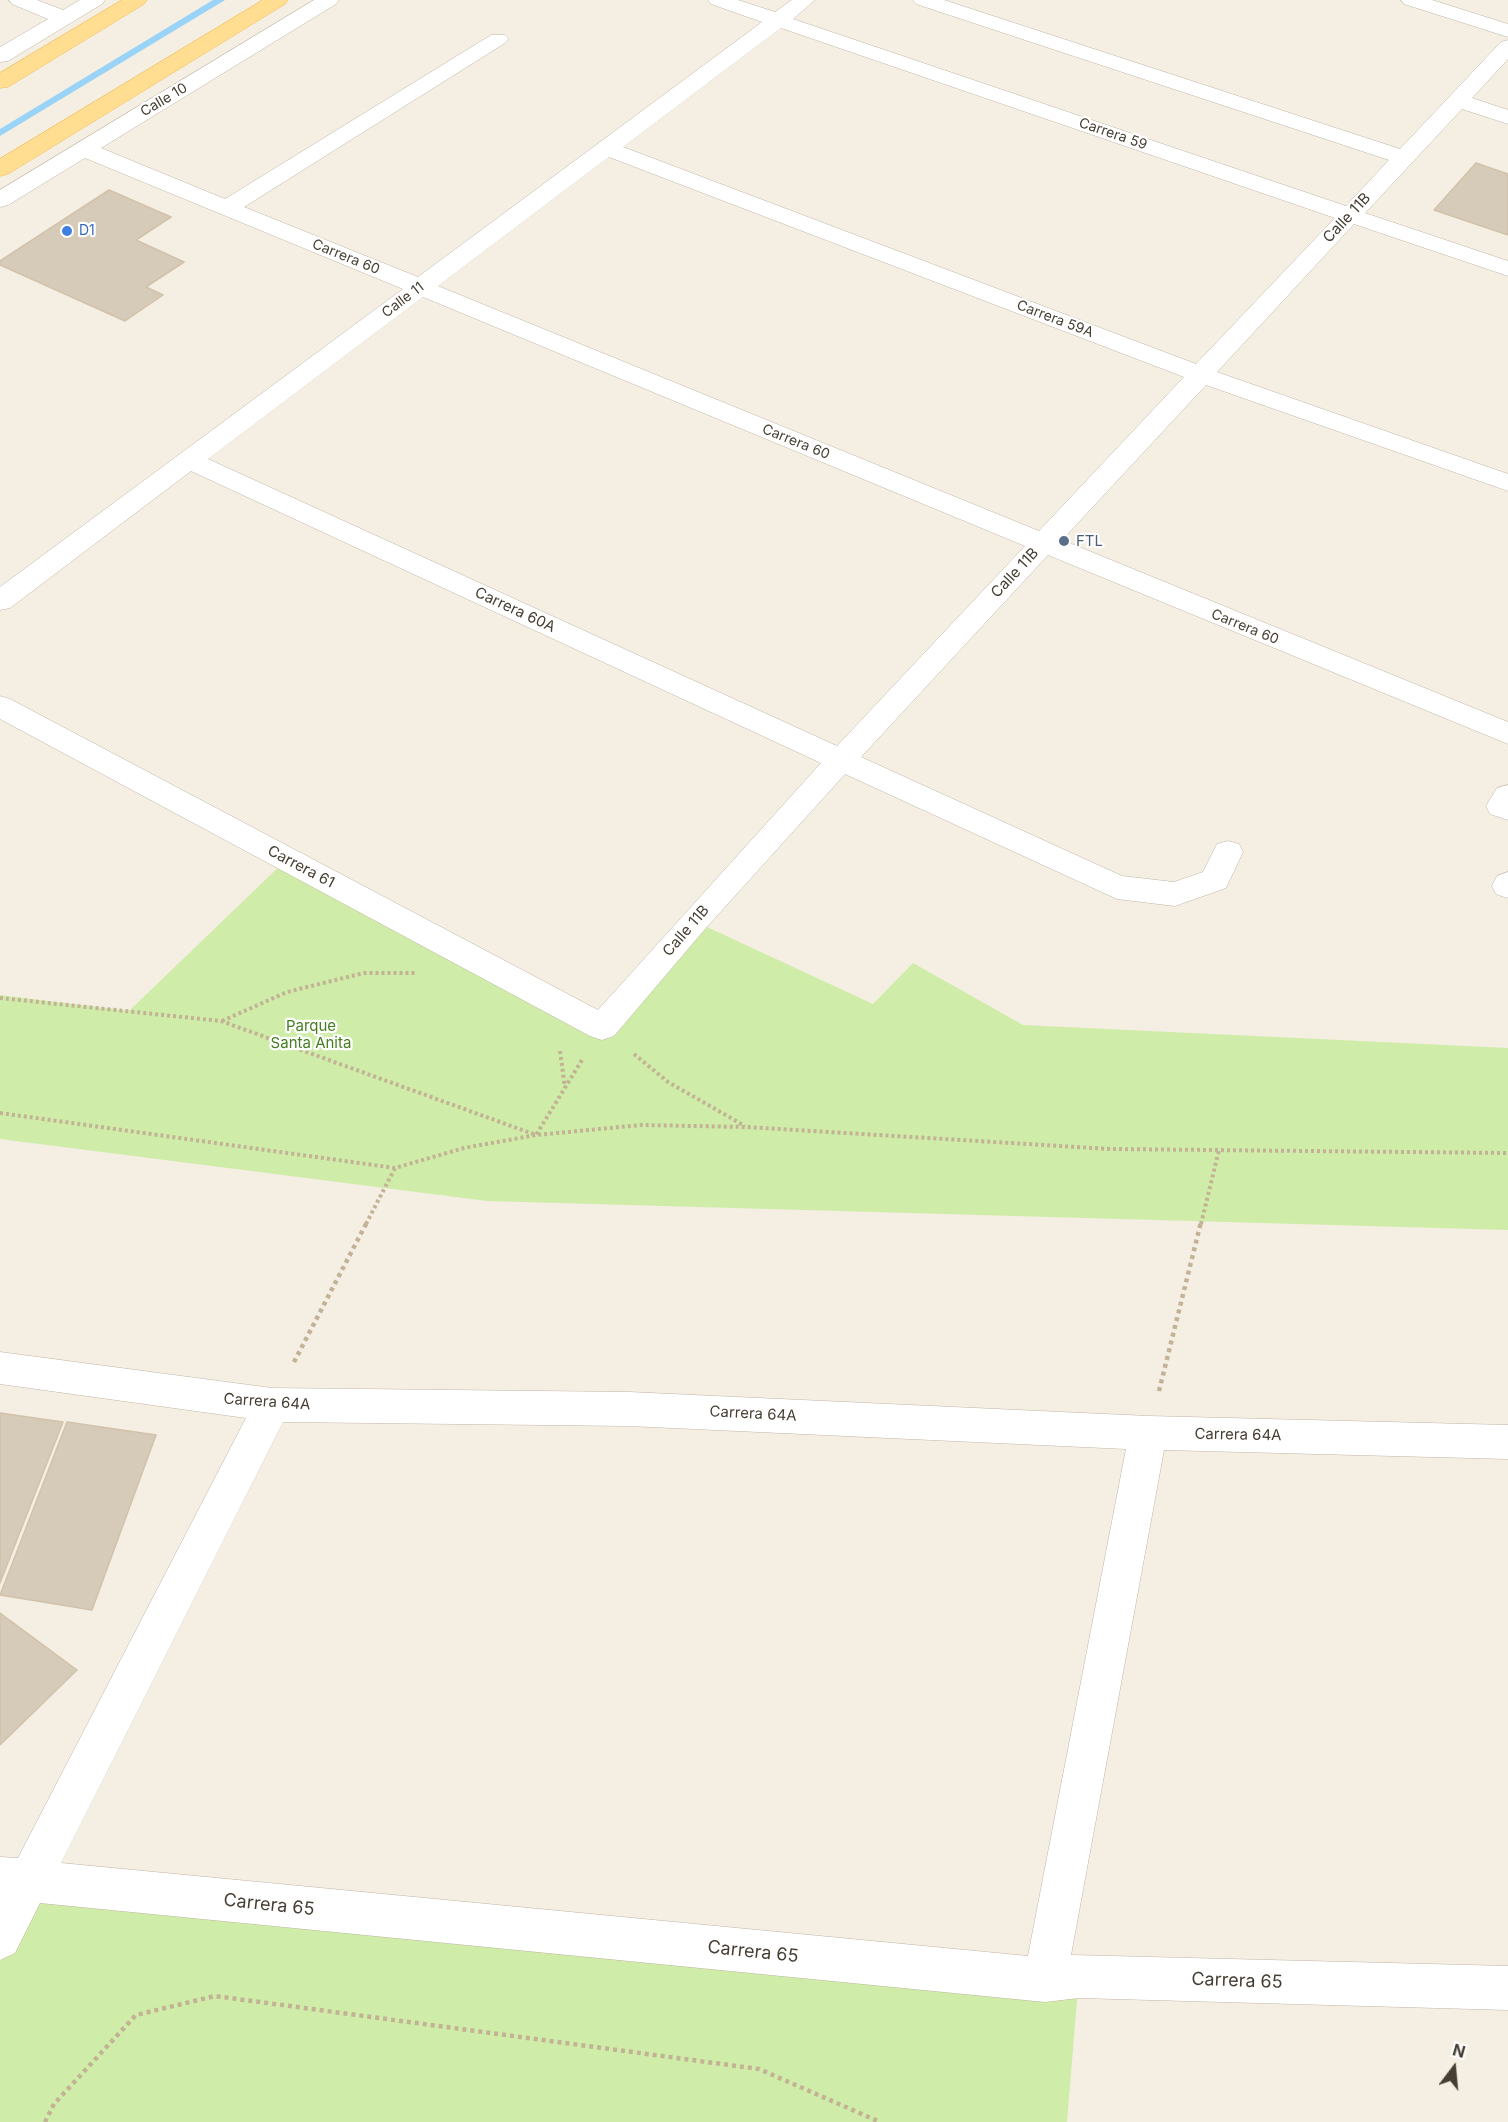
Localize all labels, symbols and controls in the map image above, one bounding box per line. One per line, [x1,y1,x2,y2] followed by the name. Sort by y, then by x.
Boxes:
[138,80,190,120] street label: Calle 10
[1077,114,1149,154] street label: Carrera 59
[1319,189,1375,247] street label: Calle 11B
[79,223,95,239] place label: D1
[60,224,74,238] marker: D1
[310,236,382,278] street label: Carrera 60
[379,279,427,321] street label: Calle 11
[1014,297,1096,341] street label: Carrera 59A
[760,421,832,463] street label: Carrera 60
[1076,532,1103,550] place label: FTL
[1057,534,1071,548] marker: FTL
[987,544,1043,602] street label: Calle 11B
[472,584,558,636] street label: Carrera 60A
[1209,606,1281,648] street label: Carrera 60
[265,842,337,892] street label: Carrera 61
[659,902,713,960] street label: Calle 11B
[271,1017,351,1052] park label: Parque Santa Anita
[223,1390,311,1414] street label: Carrera 64A
[709,1403,797,1425] street label: Carrera 64A
[1194,1425,1282,1445] street label: Carrera 64A
[222,1889,316,1921] street label: Carrera 65
[706,1936,800,1968] street label: Carrera 65
[1191,1969,1283,1993] street label: Carrera 65
[1424,2038,1484,2098] north arrow
[1450,2039,1468,2062] text: N

